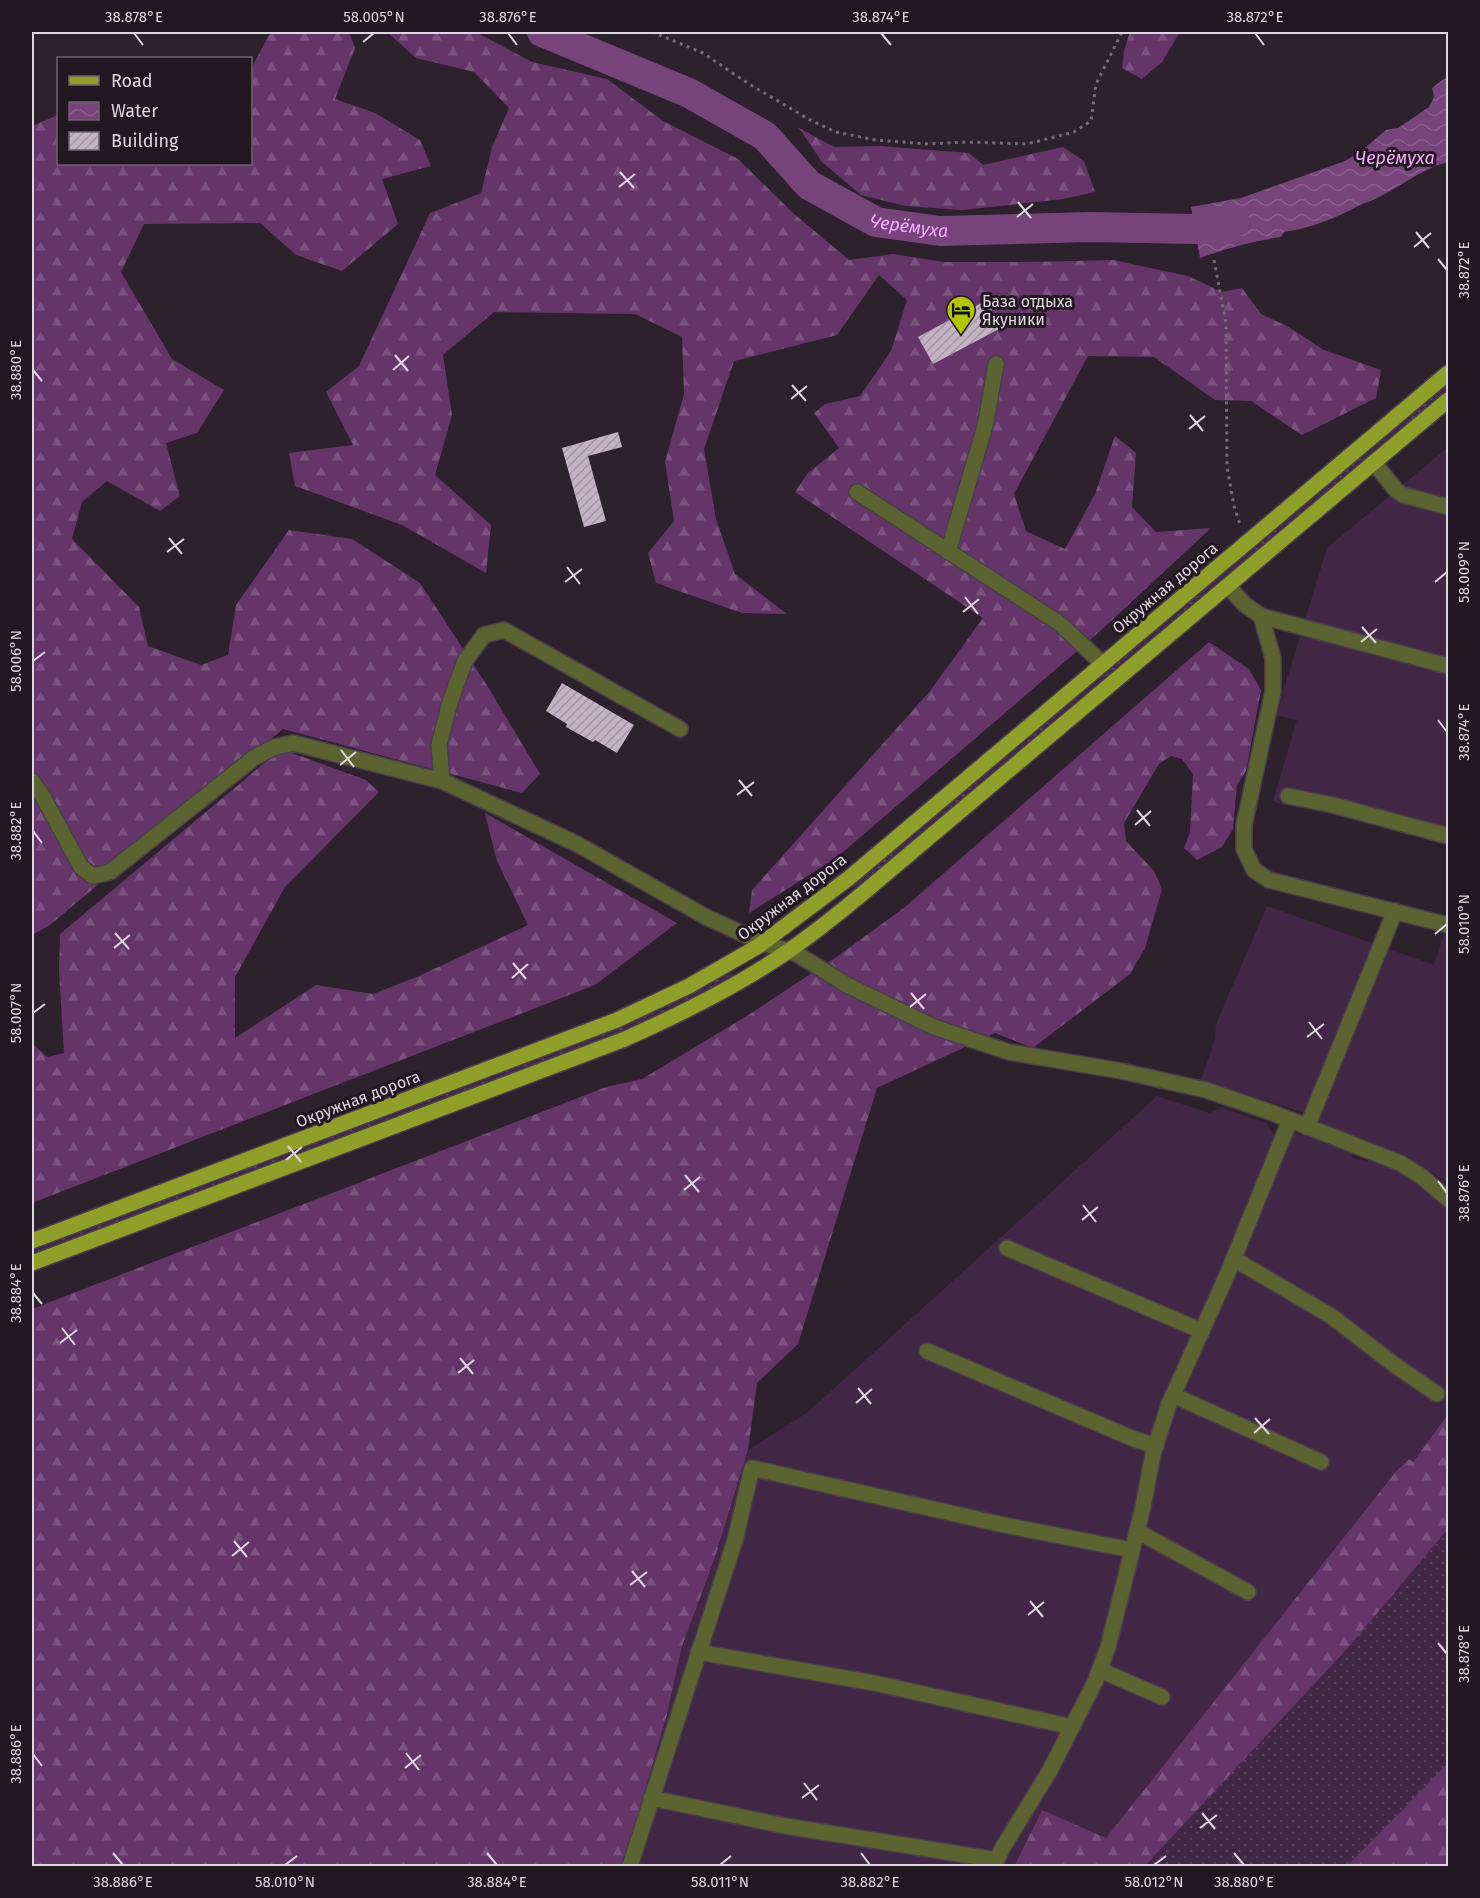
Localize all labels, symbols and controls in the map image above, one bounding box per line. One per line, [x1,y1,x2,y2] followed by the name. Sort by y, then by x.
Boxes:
[105,8,163,26] text: 38.878°E
[343,8,405,26] text: 58.005°N
[479,8,537,26] text: 38.876°E
[852,8,910,26] text: 38.874°E
[1226,8,1284,26] text: 38.872°E
[57,57,252,165] legend
[111,70,153,92] text: Road
[111,100,158,122] text: Water
[111,130,179,152] text: Building
[1355,147,1435,169] water label: Черёмуха
[865,209,948,242] water label: Черёмуха
[1455,241,1473,299] text: 38.872°E
[982,292,1073,329] place label: База отдыха Якуники
[945,294,977,336] hotel icon: База отдыха Якуники
[7,340,25,400] text: 38.880°E
[1109,538,1221,638] street label: Окружная дорога
[1455,541,1473,603] text: 58.009°N
[7,630,25,692] text: 58.006°N
[1455,703,1473,761] text: 38.874°E
[7,801,25,861] text: 38.882°E
[734,850,850,944] street label: Окружная дорога
[1455,894,1473,954] text: 58.010°N
[7,983,25,1043] text: 58.007°N
[293,1067,423,1131] street label: Окружная дорога
[1455,1164,1473,1222] text: 38.876°E
[7,1263,25,1323] text: 38.884°E
[1455,1625,1473,1683] text: 38.878°E
[7,1724,25,1784] text: 38.886°E
[93,1873,153,1891] text: 38.886°E
[255,1873,315,1891] text: 58.010°N
[467,1873,527,1891] text: 38.884°E
[691,1873,749,1891] text: 58.011°N
[840,1873,900,1891] text: 38.882°E
[1124,1873,1184,1891] text: 58.012°N
[1214,1873,1274,1891] text: 38.880°E

